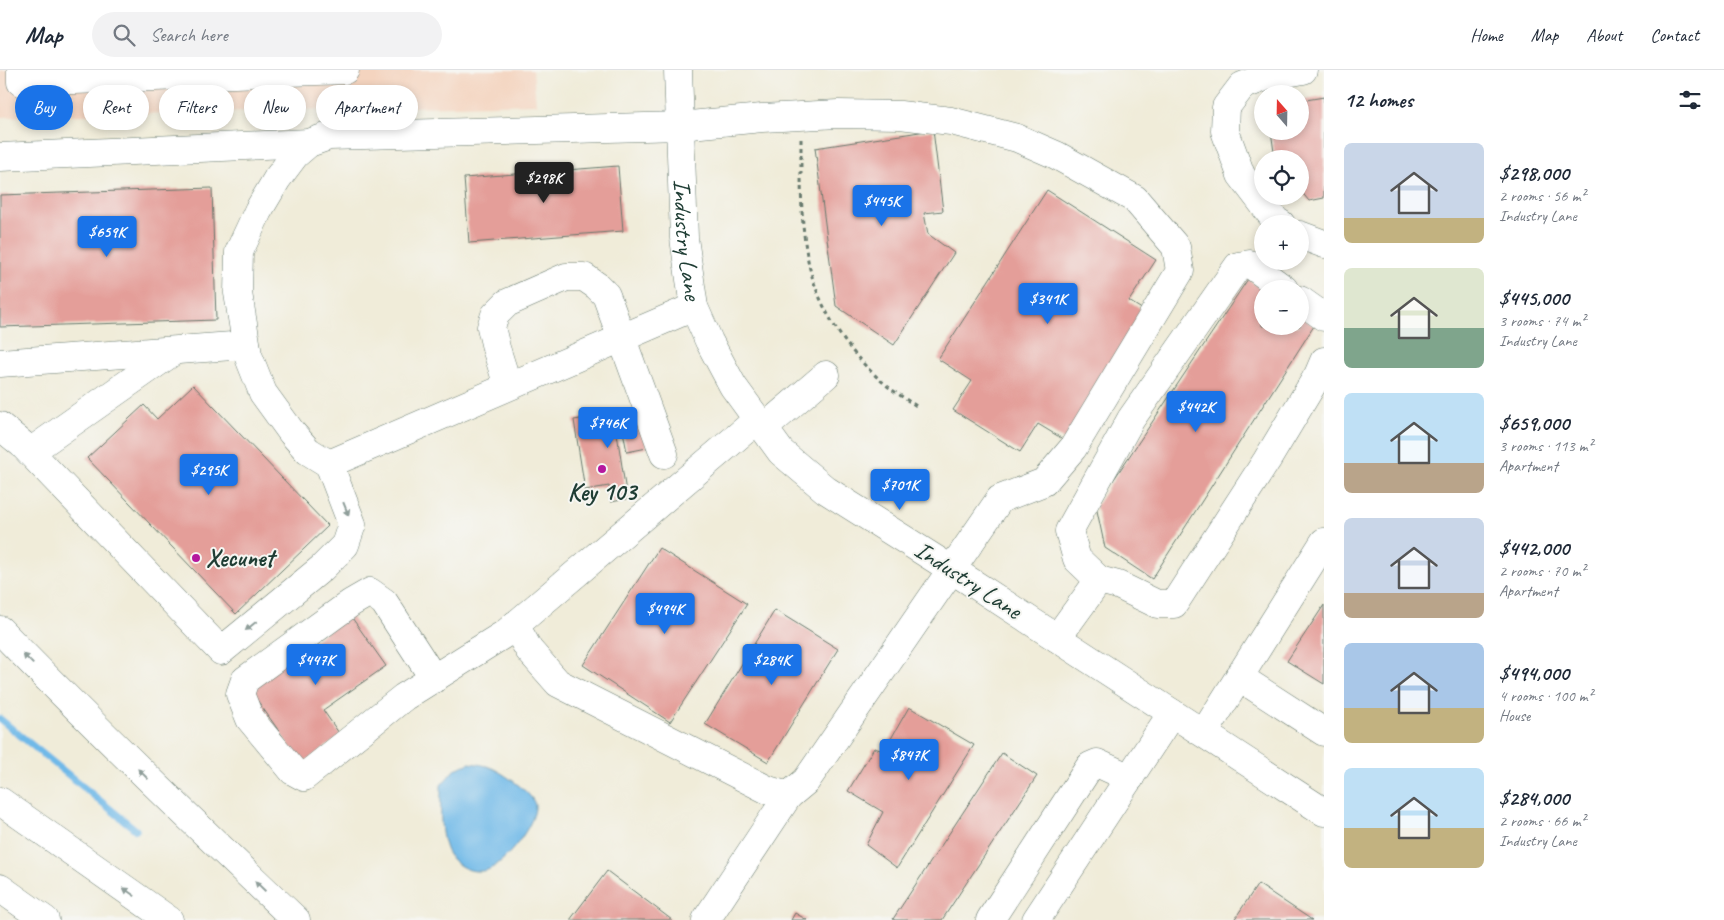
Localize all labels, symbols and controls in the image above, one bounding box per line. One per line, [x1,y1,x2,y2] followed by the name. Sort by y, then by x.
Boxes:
[92,12,442,57] search box
[25,20,62,50] text: Map
[110,21,138,49] icon: search
[150,23,228,47] text: Search here
[1470,24,1503,46] text: Home
[1531,24,1558,46] text: Map
[1586,24,1622,46] text: About
[1650,24,1699,46] text: Contact
[15,85,73,130] chip: Buy
[83,85,149,130] chip: Rent
[159,85,234,130] chip: Filters
[244,85,306,130] chip: New
[316,85,418,130] chip: Apartment
[1254,85,1309,140] north arrow
[1254,85,1309,335] map controls
[1676,86,1704,114] icon: filters
[1344,87,1413,113] text: 12 homes
[1254,150,1309,205] button: locate
[1499,160,1569,186] text: $298,000
[509,162,579,204] pin: $298K
[1384,163,1444,223] icon: home
[526,168,562,188] text: $298K
[666,179,709,304] street label: Industry Lane
[847,184,917,227] pin: $445K
[1499,186,1585,206] text: 2 rooms · 56 m²
[864,191,900,211] text: $445K
[1499,206,1577,226] text: Industry Lane
[1254,215,1309,270] button: +
[72,216,142,258] pin: $659K
[89,222,125,242] text: $659K
[1254,280,1309,335] button: −
[1013,282,1083,325] pin: $341K
[1499,285,1569,311] text: $445,000
[1384,288,1444,348] icon: home
[1030,289,1066,309] text: $341K
[1499,311,1585,331] text: 3 rooms · 74 m²
[1499,331,1577,351] text: Industry Lane
[1161,390,1231,433] pin: $442K
[1178,397,1214,417] text: $442K
[573,406,643,449] pin: $746K
[1499,410,1569,436] text: $659,000
[589,413,627,433] text: $746K
[1384,413,1444,473] icon: home
[1499,436,1593,456] text: 3 rooms · 113 m²
[174,454,244,496] pin: $295K
[1499,456,1558,476] text: Apartment
[191,460,227,480] text: $295K
[596,463,608,475] marker: Key 103
[865,468,935,511] pin: $701K
[882,475,918,495] text: $701K
[568,476,639,508] place label: Key 103
[343,502,351,516] one-way arrow
[908,534,1029,627] street label: Industry Lane
[1499,535,1569,561] text: $442,000
[1384,538,1444,598] icon: home
[206,542,277,574] place label: Xecunet
[190,552,202,564] marker: Xecunet
[1499,561,1585,581] text: 2 rooms · 70 m²
[1499,581,1558,601] text: Apartment
[630,592,700,635] pin: $494K
[647,599,683,619] text: $494K
[245,621,258,632] one-way arrow
[281,644,351,686] pin: $447K
[737,644,807,686] pin: $284K
[298,650,334,670] text: $447K
[754,650,790,670] text: $284K
[22,653,34,665] one-way arrow
[1499,660,1569,686] text: $494,000
[1384,663,1444,723] icon: home
[1499,686,1593,706] text: 4 rooms · 100 m²
[1499,706,1530,726] text: House
[874,738,944,781] pin: $847K
[891,745,927,765] text: $847K
[138,768,150,780] one-way arrow
[1499,785,1569,811] text: $284,000
[1384,788,1444,848] icon: home
[1499,811,1585,831] text: 2 rooms · 66 m²
[1499,831,1577,851] text: Industry Lane
[255,880,267,892] one-way arrow
[122,887,136,897] one-way arrow

